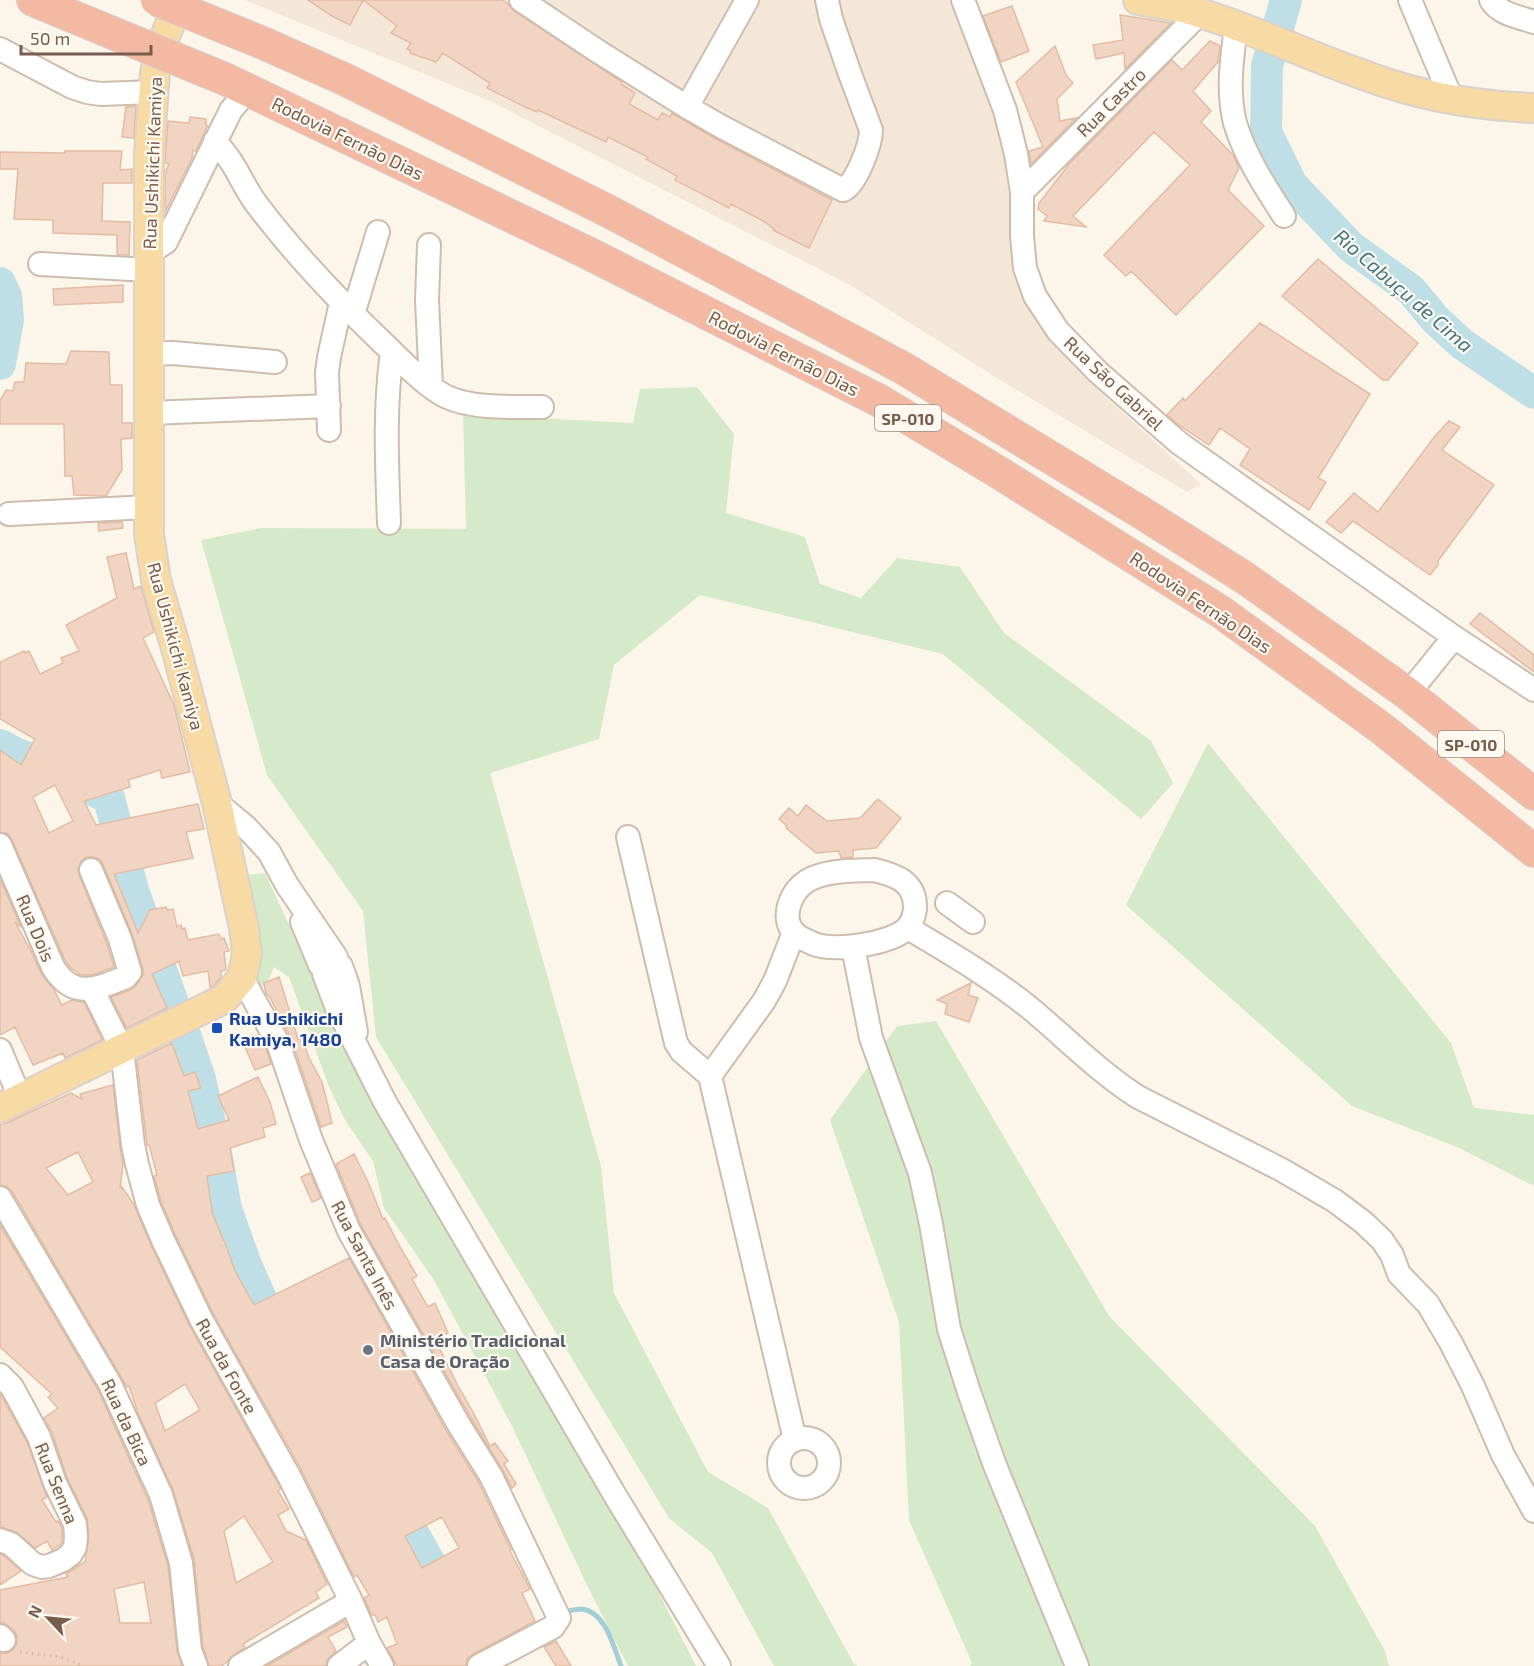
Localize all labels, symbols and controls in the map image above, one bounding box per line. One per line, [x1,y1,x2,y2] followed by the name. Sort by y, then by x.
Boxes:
[21,18,152,56] scale bar
[30,27,70,49] text: 50 m
[1072,63,1150,141] street label: Rua Castro
[138,76,166,250] street label: Rua Ushikichi Kamiya
[269,92,427,184] street label: Rodovia Fernão Dias
[1329,223,1478,357] water label: Rio Cabuçu de Cima
[705,306,863,400] street label: Rodovia Fernão Dias
[1060,331,1169,435] street label: Rua São Gabriel
[875,405,941,431] road number: SP-010
[1126,546,1276,658] street label: Rodovia Fernão Dias
[143,560,209,732] street label: Rua Ushikichi Kamiya
[1438,731,1504,757] road number: SP-010
[12,891,60,965] street label: Rua Dois
[229,1007,343,1050] place label: Rua Ushikichi Kamiya, 1480
[210,1021,224,1035] marker: Rua Ushikichi Kamiya, 1480
[327,1197,403,1313] street label: Rua Santa Inês
[192,1314,262,1418] street label: Rua da Fonte
[380,1329,566,1373] place label: Ministério Tradicional Casa de Oração
[361,1343,375,1357] marker: Ministério Tradicional Casa de Oração
[97,1375,157,1469] street label: Rua da Bica
[31,1439,83,1527] street label: Rua Senna
[18,1588,78,1648] north arrow
[23,1602,45,1621] text: N

